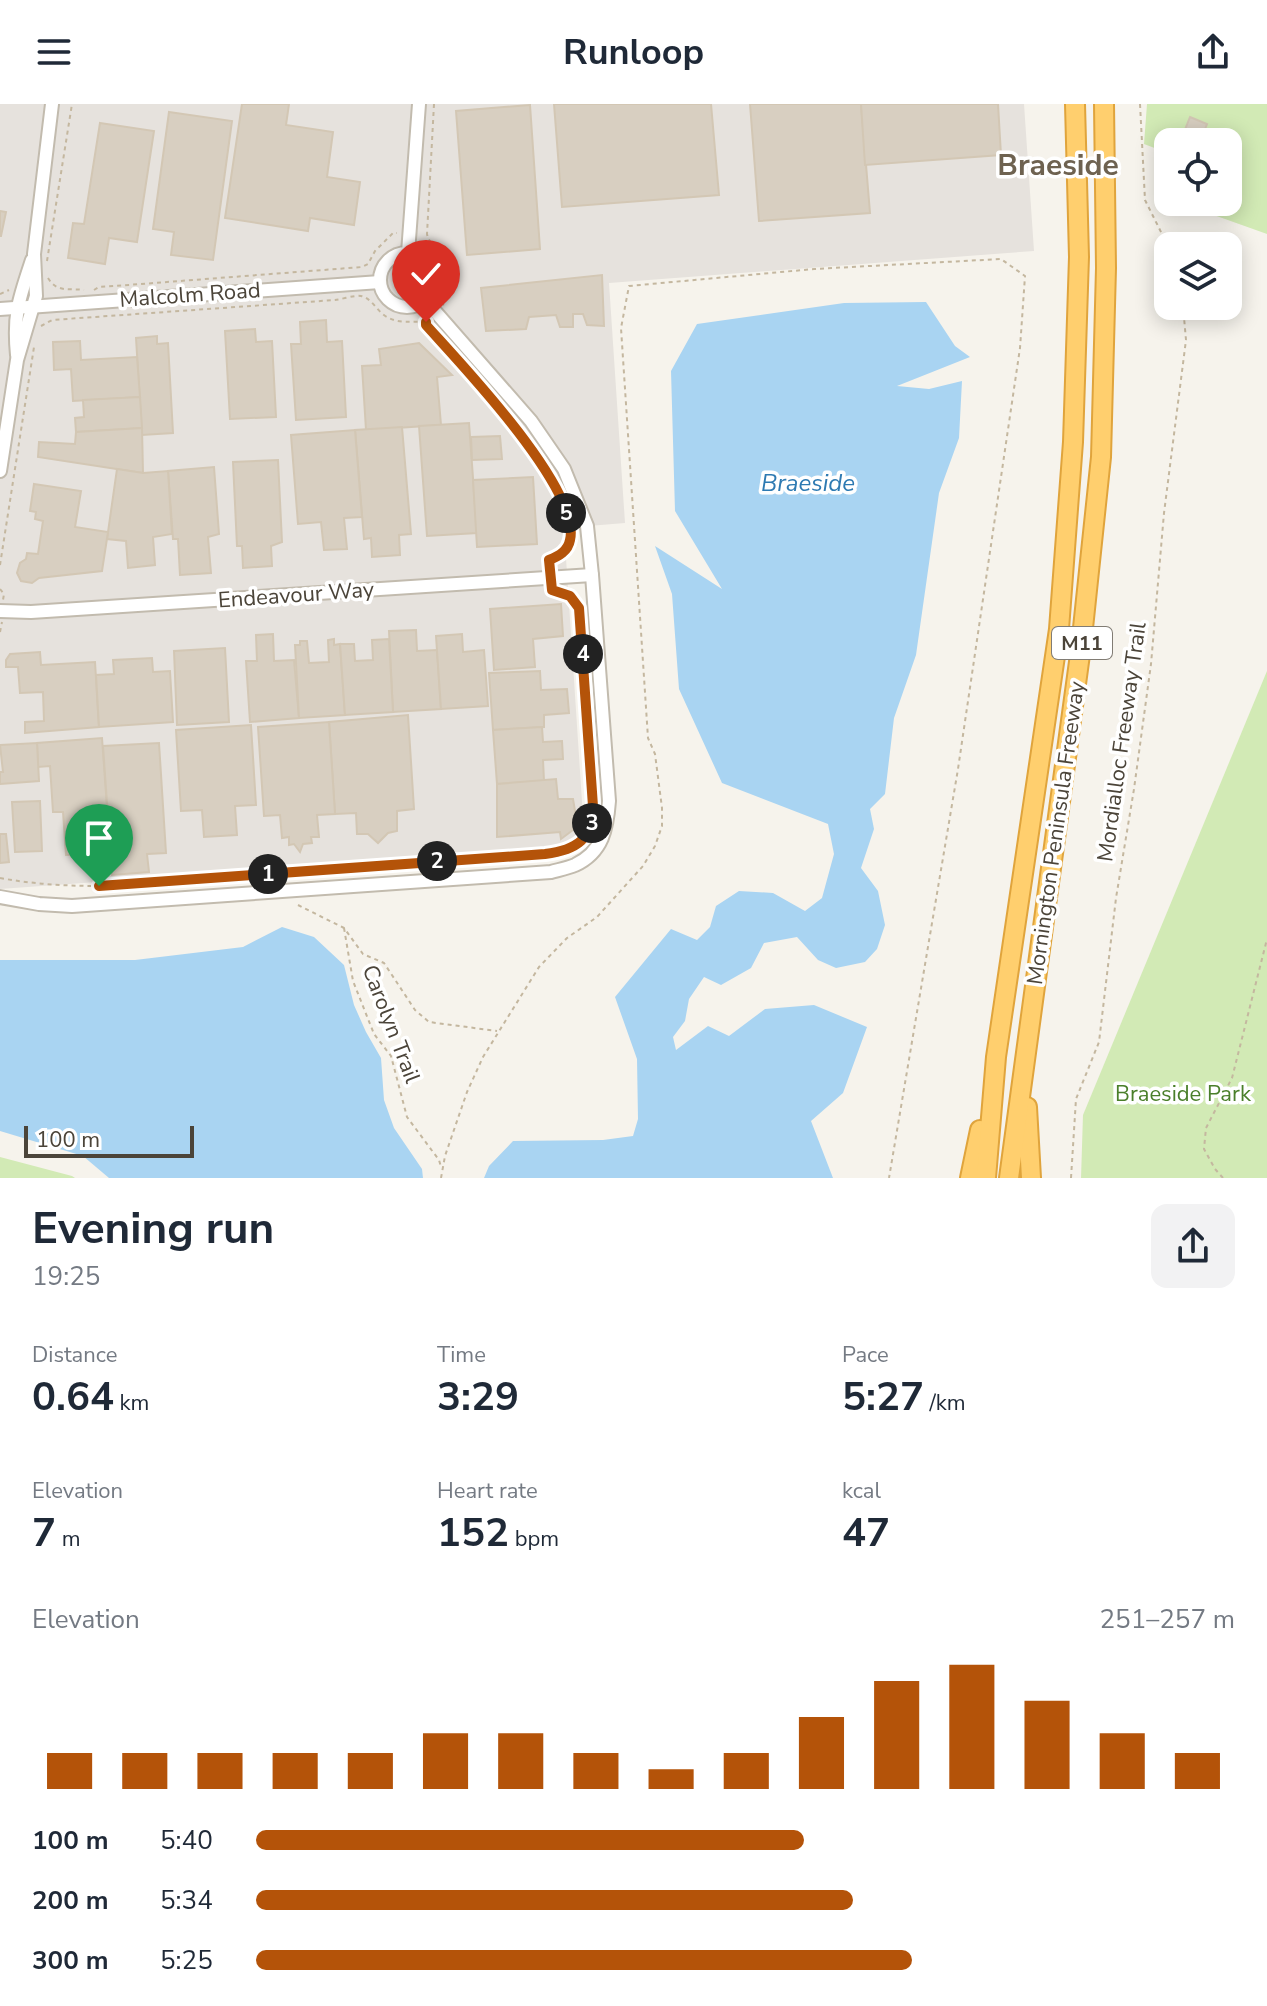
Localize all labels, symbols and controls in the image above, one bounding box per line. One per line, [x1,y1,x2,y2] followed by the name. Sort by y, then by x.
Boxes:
[563,28,704,77] text: Runloop
[32,30,76,74] icon: menu
[1191,30,1235,74] icon: share
[1154,128,1242,320] map controls
[1154,128,1242,216] button: locate
[997,145,1119,186] district label: Braeside
[1154,232,1242,320] button: layers
[392,240,460,322] pin
[404,252,448,296] icon: check
[118,275,262,315] street label: Malcolm Road
[761,467,855,499] water label: Braeside
[546,493,586,533] pin: 5
[559,498,573,528] text: 5
[217,575,376,615] street label: Endeavour Way
[1090,620,1154,864] street label: Mordialloc Freeway Trail
[1052,627,1112,659] road number: M11
[563,634,603,674] pin: 4
[576,639,590,669] text: 4
[1020,679,1092,987] street label: Mornington Peninsula Freeway
[572,803,612,843] pin: 3
[65,804,133,886] pin
[585,808,599,838] text: 3
[77,816,121,860] icon: arrive
[417,841,457,881] pin: 2
[430,846,444,876] text: 2
[248,854,288,894] pin: 1
[261,859,275,889] text: 1
[355,961,427,1088] street label: Carolyn Trail
[1115,1079,1252,1109] park label: Braeside Park
[24,1122,194,1158] scale bar
[36,1125,100,1155] text: 100 m
[32,1199,274,1259] text: Evening run
[1151,1204,1235,1288] button: share
[32,1259,100,1294] text: 19:25
[32,1340,117,1370] text: Distance
[437,1340,486,1370] text: Time
[842,1340,889,1370] text: Pace
[32,1370,114,1424] text: 0.64
[437,1370,519,1424] text: 3:29
[842,1370,924,1424] text: 5:27
[114,1388,149,1418] text: km
[924,1388,966,1418] text: /km
[32,1476,123,1506] text: Elevation
[437,1476,538,1506] text: Heart rate
[842,1476,881,1506] text: kcal
[32,1506,56,1560] text: 7
[437,1506,509,1560] text: 152
[842,1506,890,1560] text: 47
[56,1524,81,1554] text: m
[509,1524,559,1554] text: bpm
[32,1602,140,1637] text: Elevation
[1099,1602,1235,1637] text: 251–257 m
[32,1823,109,1858] text: 100 m
[160,1823,213,1858] text: 5:40
[32,1883,109,1918] text: 200 m
[160,1883,213,1918] text: 5:34
[32,1943,109,1978] text: 300 m
[160,1943,213,1978] text: 5:25

